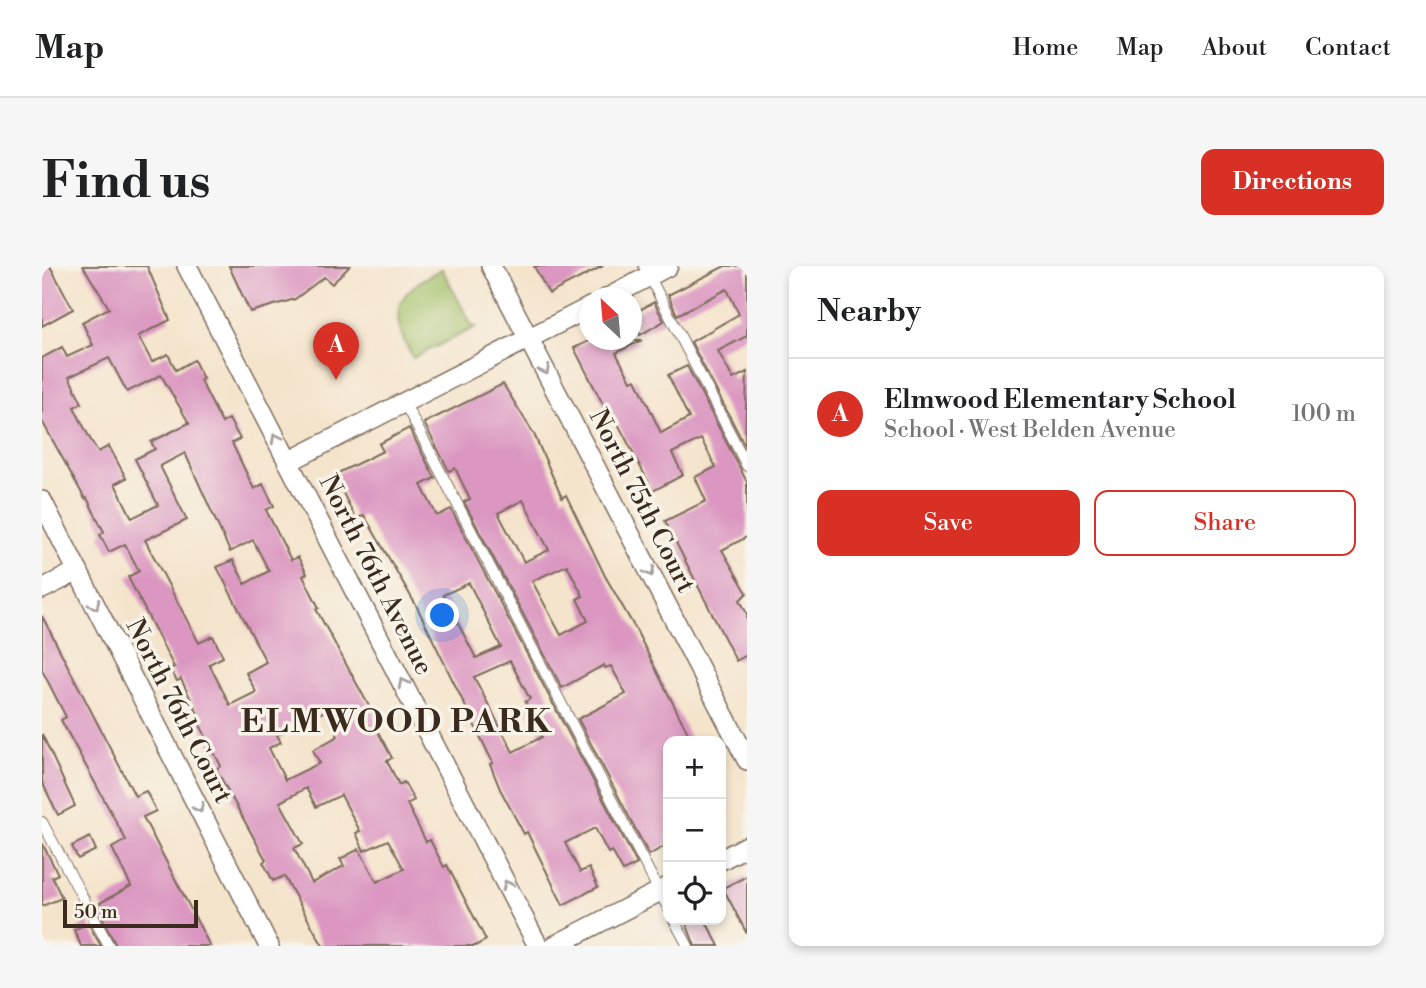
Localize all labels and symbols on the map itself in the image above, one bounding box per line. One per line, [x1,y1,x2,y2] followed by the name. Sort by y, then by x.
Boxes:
[579,287,642,350] north arrow
[313,322,359,380] pin: A
[537,363,551,375] one-way arrow
[582,404,702,598] street label: North 75th Court
[270,433,284,445] one-way arrow
[312,470,440,680] street label: North 76th Avenue
[641,565,655,577] one-way arrow
[87,598,101,610] one-way arrow
[425,598,459,632] your location
[119,613,239,809] street label: North 76th Court
[397,678,411,690] one-way arrow
[241,702,553,743] district label: ELMWOOD PARK
[190,801,204,813] one-way arrow
[502,880,515,892] one-way arrow
[63,897,198,929] scale bar

